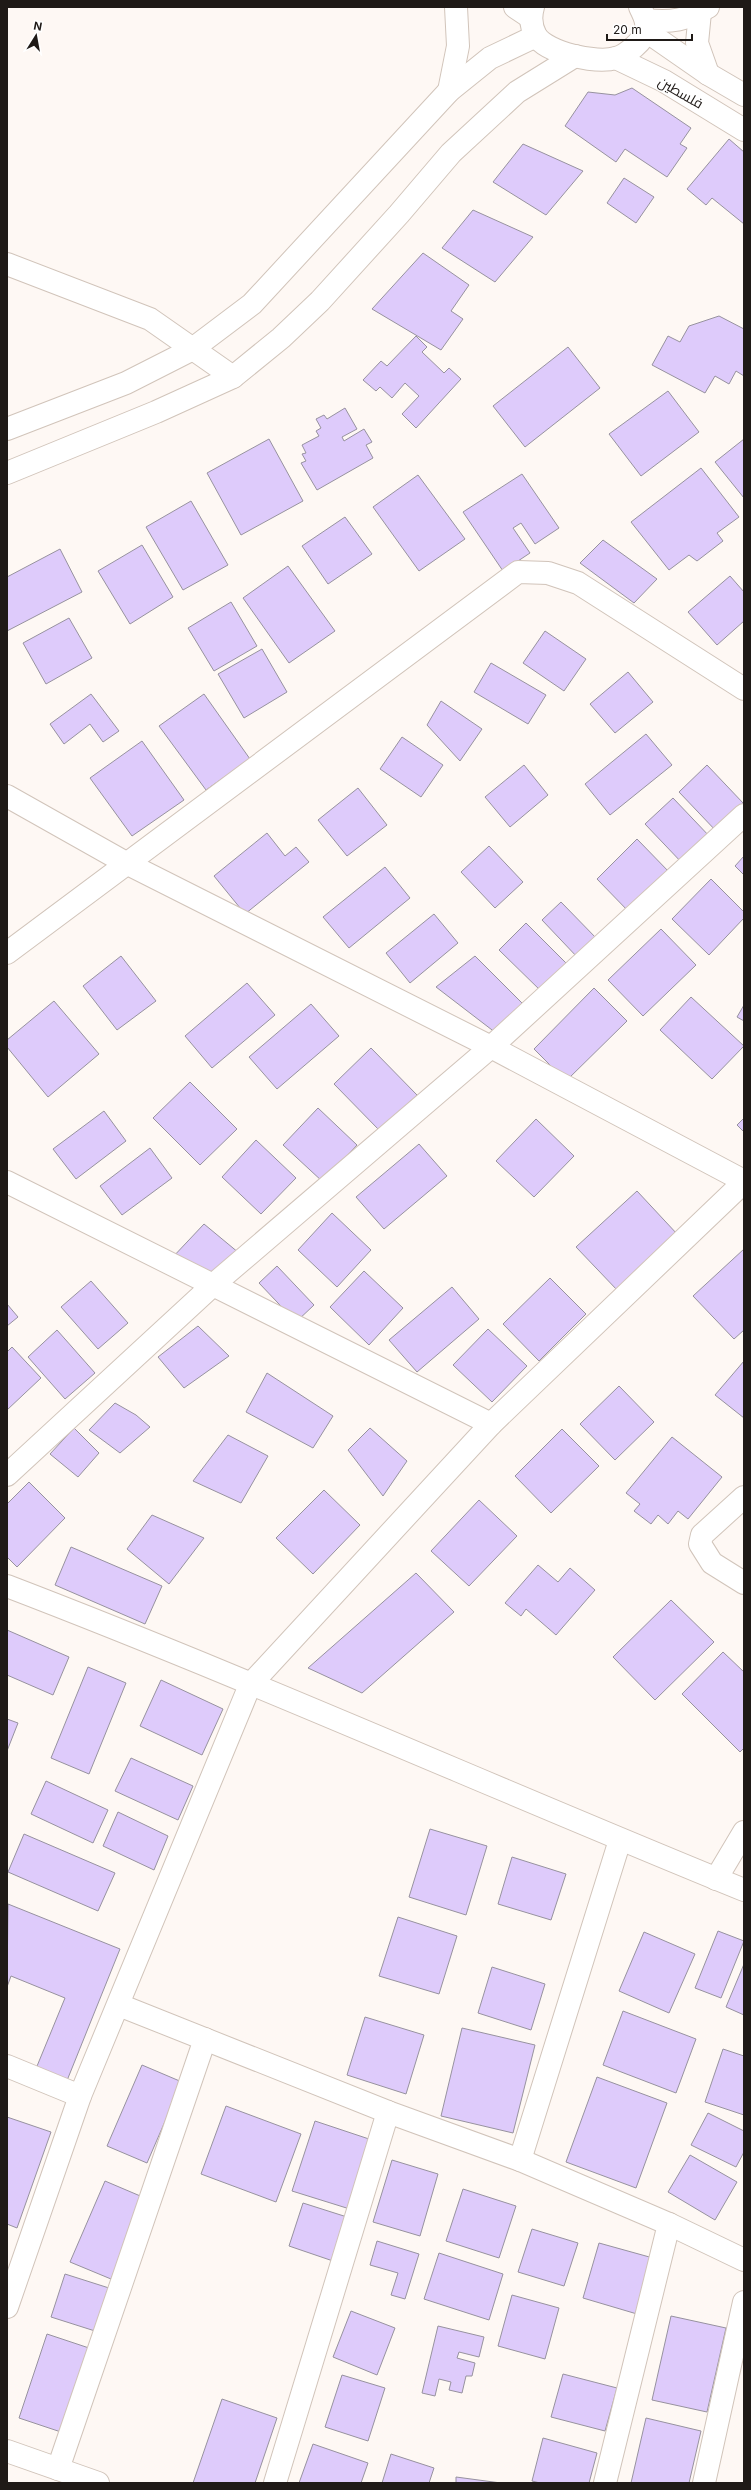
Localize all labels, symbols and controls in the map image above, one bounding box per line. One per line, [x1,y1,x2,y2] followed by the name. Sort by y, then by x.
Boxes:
[16,16,56,56] north arrow
[607,16,692,42] scale bar
[32,19,43,34] text: N
[613,22,642,37] text: 20 m
[655,72,707,112] street label: فلسطين

